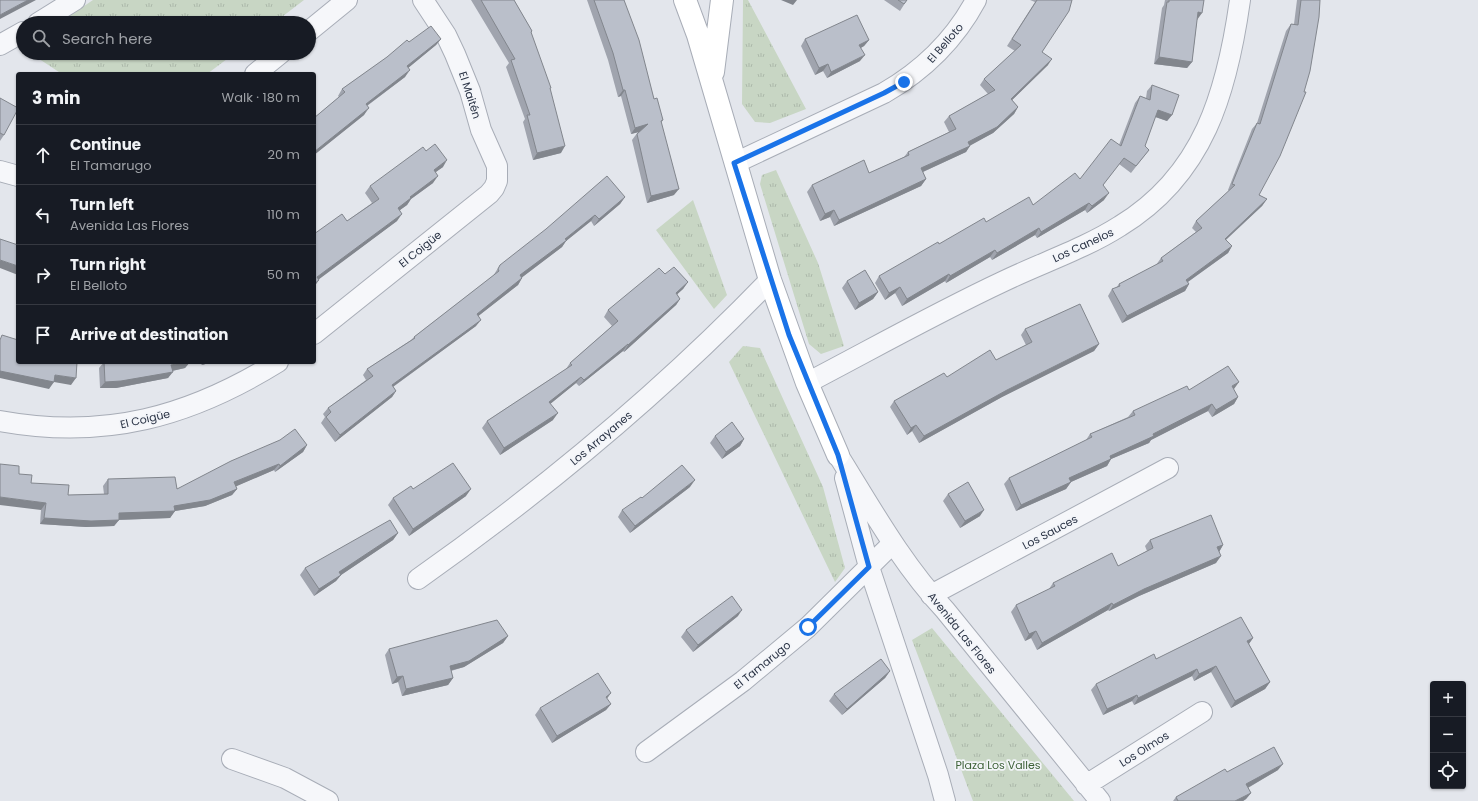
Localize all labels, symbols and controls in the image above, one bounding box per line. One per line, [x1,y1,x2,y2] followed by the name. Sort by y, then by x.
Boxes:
[16,16,316,60] search box
[923,20,967,66] street label: El Belloto
[30,27,52,49] icon: search
[62,28,152,49] text: Search here
[455,69,485,121] street label: El Maitén
[895,73,913,91] route end
[32,86,80,110] text: 3 min
[222,88,300,107] text: Walk · 180 m
[70,134,141,155] text: Continue
[32,144,54,166] icon: ahead
[267,145,300,164] text: 20 m
[70,156,152,175] text: El Tamarugo
[70,194,134,215] text: Turn left
[32,204,54,226] icon: left
[267,205,300,224] text: 110 m
[70,216,189,235] text: Avenida Las Flores
[1050,224,1116,266] street label: Los Canelos
[395,227,445,271] street label: El Coigüe
[70,254,146,275] text: Turn right
[32,264,54,286] icon: right
[267,265,300,284] text: 50 m
[70,276,127,295] text: El Belloto
[32,324,54,346] icon: arrive
[70,324,228,345] text: Arrive at destination
[118,405,172,433] street label: El Coigüe
[566,407,636,469] street label: Los Arrayanes
[1019,511,1081,553] street label: Los Sauces
[924,589,1000,677] street label: Avenida Las Flores
[799,618,817,636] route start
[730,637,794,693] street label: El Tamarugo
[1430,681,1466,789] map controls
[1430,681,1466,717] button: +
[1430,717,1466,753] button: −
[1116,727,1172,771] street label: Los Olmos
[1430,753,1466,789] button: locate
[955,757,1041,773] park label: Plaza Los Valles

